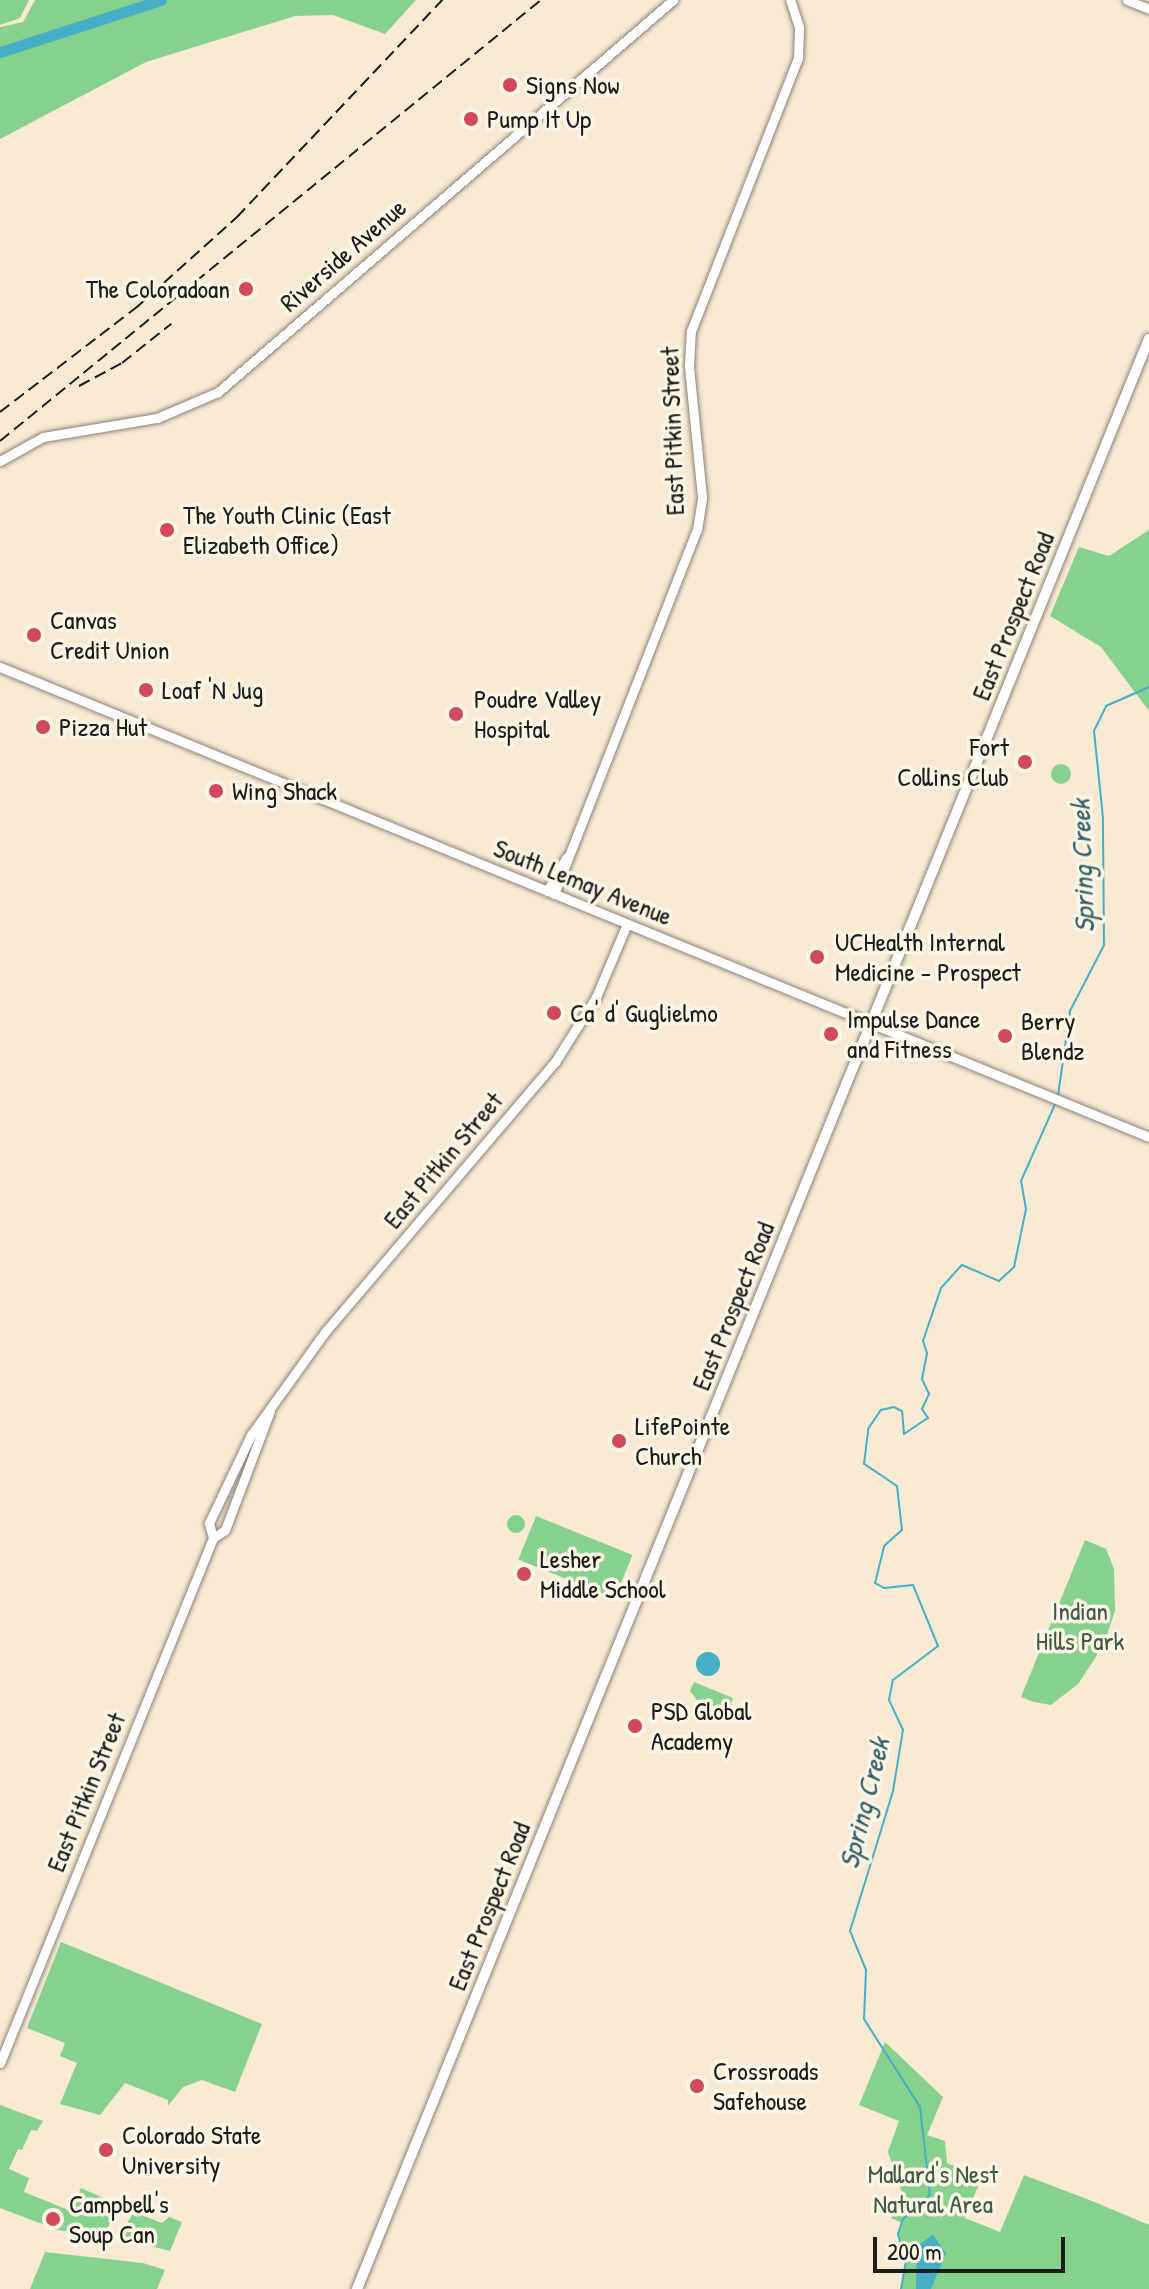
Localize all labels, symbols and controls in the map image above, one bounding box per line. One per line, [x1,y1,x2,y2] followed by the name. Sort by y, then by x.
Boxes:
[526,69,619,101] place label: Signs Now
[501,76,519,94] marker: Signs Now
[487,103,591,135] place label: Pump It Up
[462,110,480,128] marker: Pump It Up
[274,192,412,318] street label: Riverside Avenue
[86,273,230,305] place label: The Coloradoan
[237,280,255,298] marker: The Coloradoan
[653,346,691,516] street label: East Pitkin Street
[183,499,391,560] place label: The Youth Clinic (East Elizabeth Office)
[158,521,176,539] marker: The Youth Clinic (East Elizabeth Office)
[965,527,1061,705] street label: East Prospect Road
[50,604,170,666] place label: Canvas Credit Union
[25,626,43,644] marker: Canvas Credit Union
[162,674,263,706] place label: Loaf 'N Jug
[137,681,155,699] marker: Loaf 'N Jug
[474,683,601,744] place label: Poudre Valley Hospital
[445,703,467,725] marker: Poudre Valley Hospital
[59,711,147,743] place label: Pizza Hut
[34,718,52,736] marker: Pizza Hut
[897,731,1009,792] place label: Fort Collins Club
[1016,753,1034,771] marker: Fort Collins Club
[232,775,337,807] place label: Wing Shack
[207,782,225,800] marker: Wing Shack
[1063,799,1101,933] water label: Spring Creek
[489,832,677,932] street label: South Lemay Avenue
[835,926,1021,988] place label: UCHealth Internal Medicine - Prospect
[806,946,828,968] marker: UCHealth Internal Medicine - Prospect
[570,997,718,1029] place label: Ca' d' Guglielmo
[847,1003,980,1064] place label: Impulse Dance and Fitness
[545,1004,563,1022] marker: Ca' d' Guglielmo
[1021,1005,1084,1066] place label: Berry Blendz
[822,1025,840,1043] marker: Impulse Dance and Fitness
[996,1027,1014,1045] marker: Berry Blendz
[377,1085,509,1235] street label: East Pitkin Street
[685,1217,781,1395] street label: East Prospect Road
[635,1410,730,1472] place label: LifePointe Church
[610,1432,628,1450] marker: LifePointe Church
[540,1543,666,1604] place label: Lesher Middle School
[515,1565,533,1583] marker: Lesher Middle School
[1036,1595,1124,1656] park label: Indian Hills Park
[651,1695,751,1756] place label: PSD Global Academy
[40,1708,132,1876] street label: East Pitkin Street
[626,1717,644,1735] marker: PSD Global Academy
[832,1734,896,1872] water label: Spring Creek
[441,1817,537,1995] street label: East Prospect Road
[713,2055,819,2116] place label: Crossroads Safehouse
[688,2077,706,2095] marker: Crossroads Safehouse
[122,2119,261,2180] place label: Colorado State University
[97,2141,115,2159] marker: Colorado State University
[868,2158,998,2220] park label: Mallard's Nest Natural Area
[69,2188,169,2250] place label: Campbell's Soup Can
[44,2210,62,2228] marker: Campbell's Soup Can
[877,2221,1069,2271] scale bar
[887,2235,942,2267] text: 200 m

